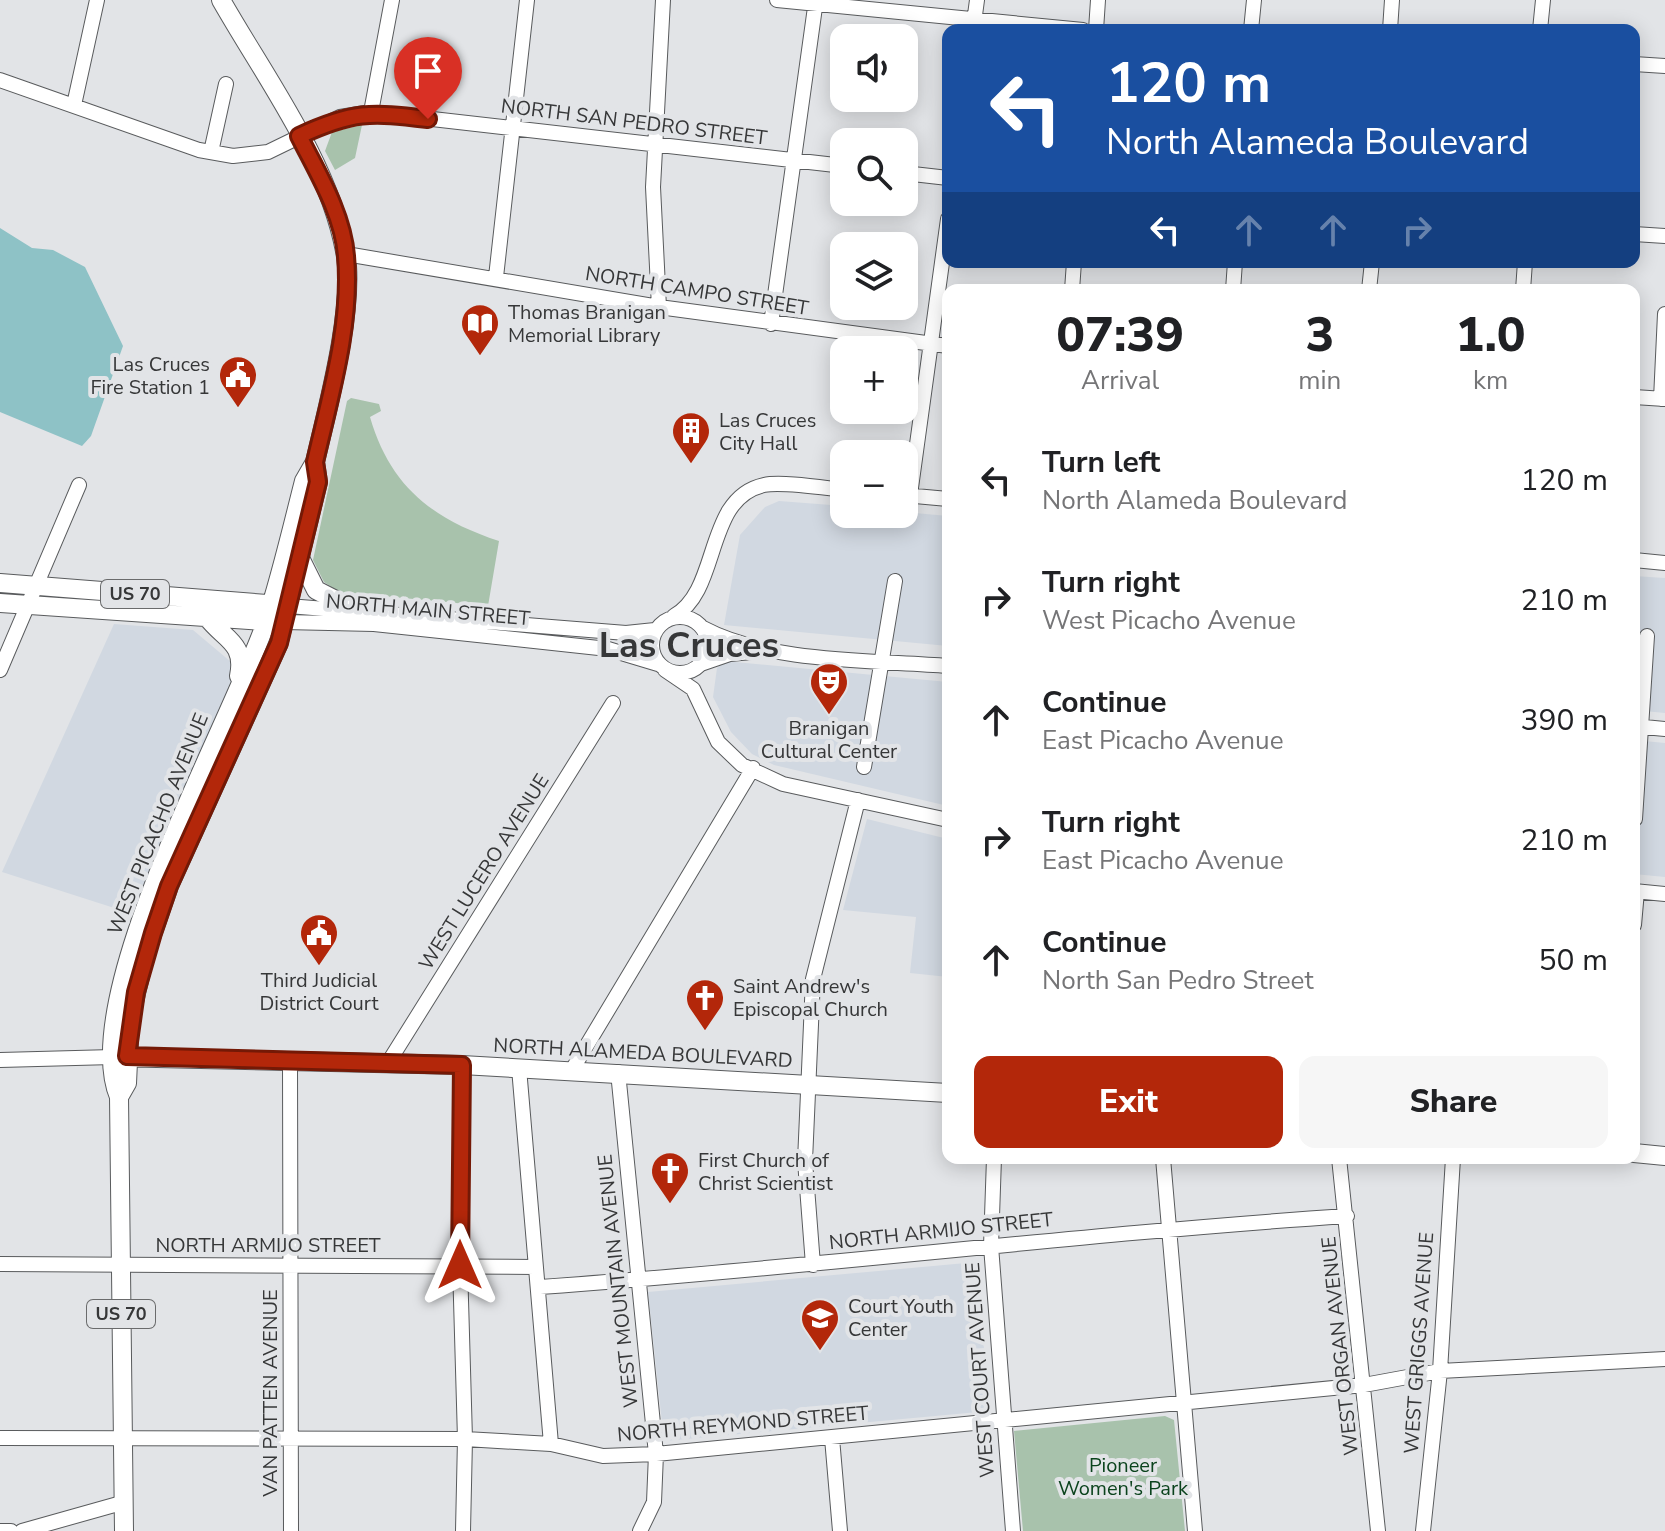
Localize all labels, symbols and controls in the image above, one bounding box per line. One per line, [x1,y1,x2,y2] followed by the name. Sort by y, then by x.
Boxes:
[830,24,918,528] map controls
[830,24,918,112] button: sound
[394,37,462,119] pin
[1106,45,1271,122] text: 120 m
[406,49,450,93] icon: arrive
[974,56,1078,160] icon: left
[499,92,769,152] street label: NORTH SAN PEDRO STREET
[1106,118,1529,167] text: North Alameda Boulevard
[830,128,918,216] button: search
[1143,208,1187,252] icon: left
[1227,208,1271,252] icon: ahead
[1311,208,1355,252] icon: ahead
[1395,208,1439,252] icon: right
[830,232,918,320] button: layers
[583,260,811,322] street label: NORTH CAMPO STREET
[508,299,666,349] place label: Thomas Branigan Memorial Library
[459,302,501,357] library icon: Thomas Branigan Memorial Library
[1056,302,1184,368] text: 07:39
[1305,302,1334,368] text: 3
[1456,302,1526,368] text: 1.0
[830,336,918,424] button: +
[90,351,210,401] place label: Las Cruces Fire Station 1
[217,354,259,409] public building icon: Las Cruces Fire Station 1
[1081,363,1159,398] text: Arrival
[1298,363,1341,398] text: min
[1473,363,1508,398] text: km
[719,407,816,457] place label: Las Cruces City Hall
[670,410,712,465] building icon: Las Cruces City Hall
[830,440,918,528] button: −
[1042,442,1160,483] text: Turn left
[974,458,1018,502] icon: left
[1521,460,1608,501] text: 120 m
[1042,483,1347,518] text: North Alameda Boulevard
[1042,562,1180,603] text: Turn right
[974,578,1018,622] icon: right
[101,580,169,608] road number: US 70
[1521,580,1608,621] text: 210 m
[325,588,531,632] street label: NORTH MAIN STREET
[1042,603,1296,638] text: West Picacho Avenue
[599,621,779,670] district label: Las Cruces
[808,661,850,716] theatre icon: Branigan Cultural Center
[1042,682,1167,723] text: Continue
[974,698,1018,742] icon: ahead
[1521,700,1608,741] text: 390 m
[101,709,215,939] street label: WEST PICACHO AVENUE
[761,715,897,765] place label: Branigan Cultural Center
[1042,723,1284,758] text: East Picacho Avenue
[413,769,555,975] street label: WEST LUCERO AVENUE
[1042,802,1180,843] text: Turn right
[974,818,1018,862] icon: right
[1521,820,1608,861] text: 210 m
[1042,843,1284,878] text: East Picacho Avenue
[298,912,340,967] public building icon: Third Judicial District Court
[1042,922,1167,963] text: Continue
[974,938,1018,982] icon: ahead
[1539,940,1608,981] text: 50 m
[1042,963,1314,998] text: North San Pedro Street
[260,967,379,1017] place label: Third Judicial District Court
[733,973,888,1023] place label: Saint Andrew's Episcopal Church
[684,977,726,1032] church icon: Saint Andrew's Episcopal Church
[493,1032,793,1074] street label: NORTH ALAMEDA BOULEVARD
[974,1056,1283,1148] button: Exit
[1299,1056,1608,1148] button: Share
[698,1147,834,1197] place label: First Church of Christ Scientist
[649,1150,691,1205] church icon: First Church of Christ Scientist
[591,1153,645,1409] street label: WEST MOUNTAIN AVENUE
[828,1206,1054,1256] street label: NORTH ARMIJO STREET
[418,1223,502,1307] position arrow
[1398,1231,1440,1455] street label: WEST GRIGGS AVENUE
[155,1232,381,1259] street label: NORTH ARMIJO STREET
[1315,1235,1365,1457] street label: WEST ORGAN AVENUE
[959,1261,1001,1479] street label: WEST COURT AVENUE
[257,1289,284,1498] street label: VAN PATTEN AVENUE
[848,1293,954,1343] place label: Court Youth Center
[799,1297,841,1352] school or university icon: Court Youth Center
[87,1300,155,1328] road number: US 70
[616,1400,870,1448] street label: NORTH REYMOND STREET
[1058,1452,1189,1502] park label: Pioneer Women's Park

